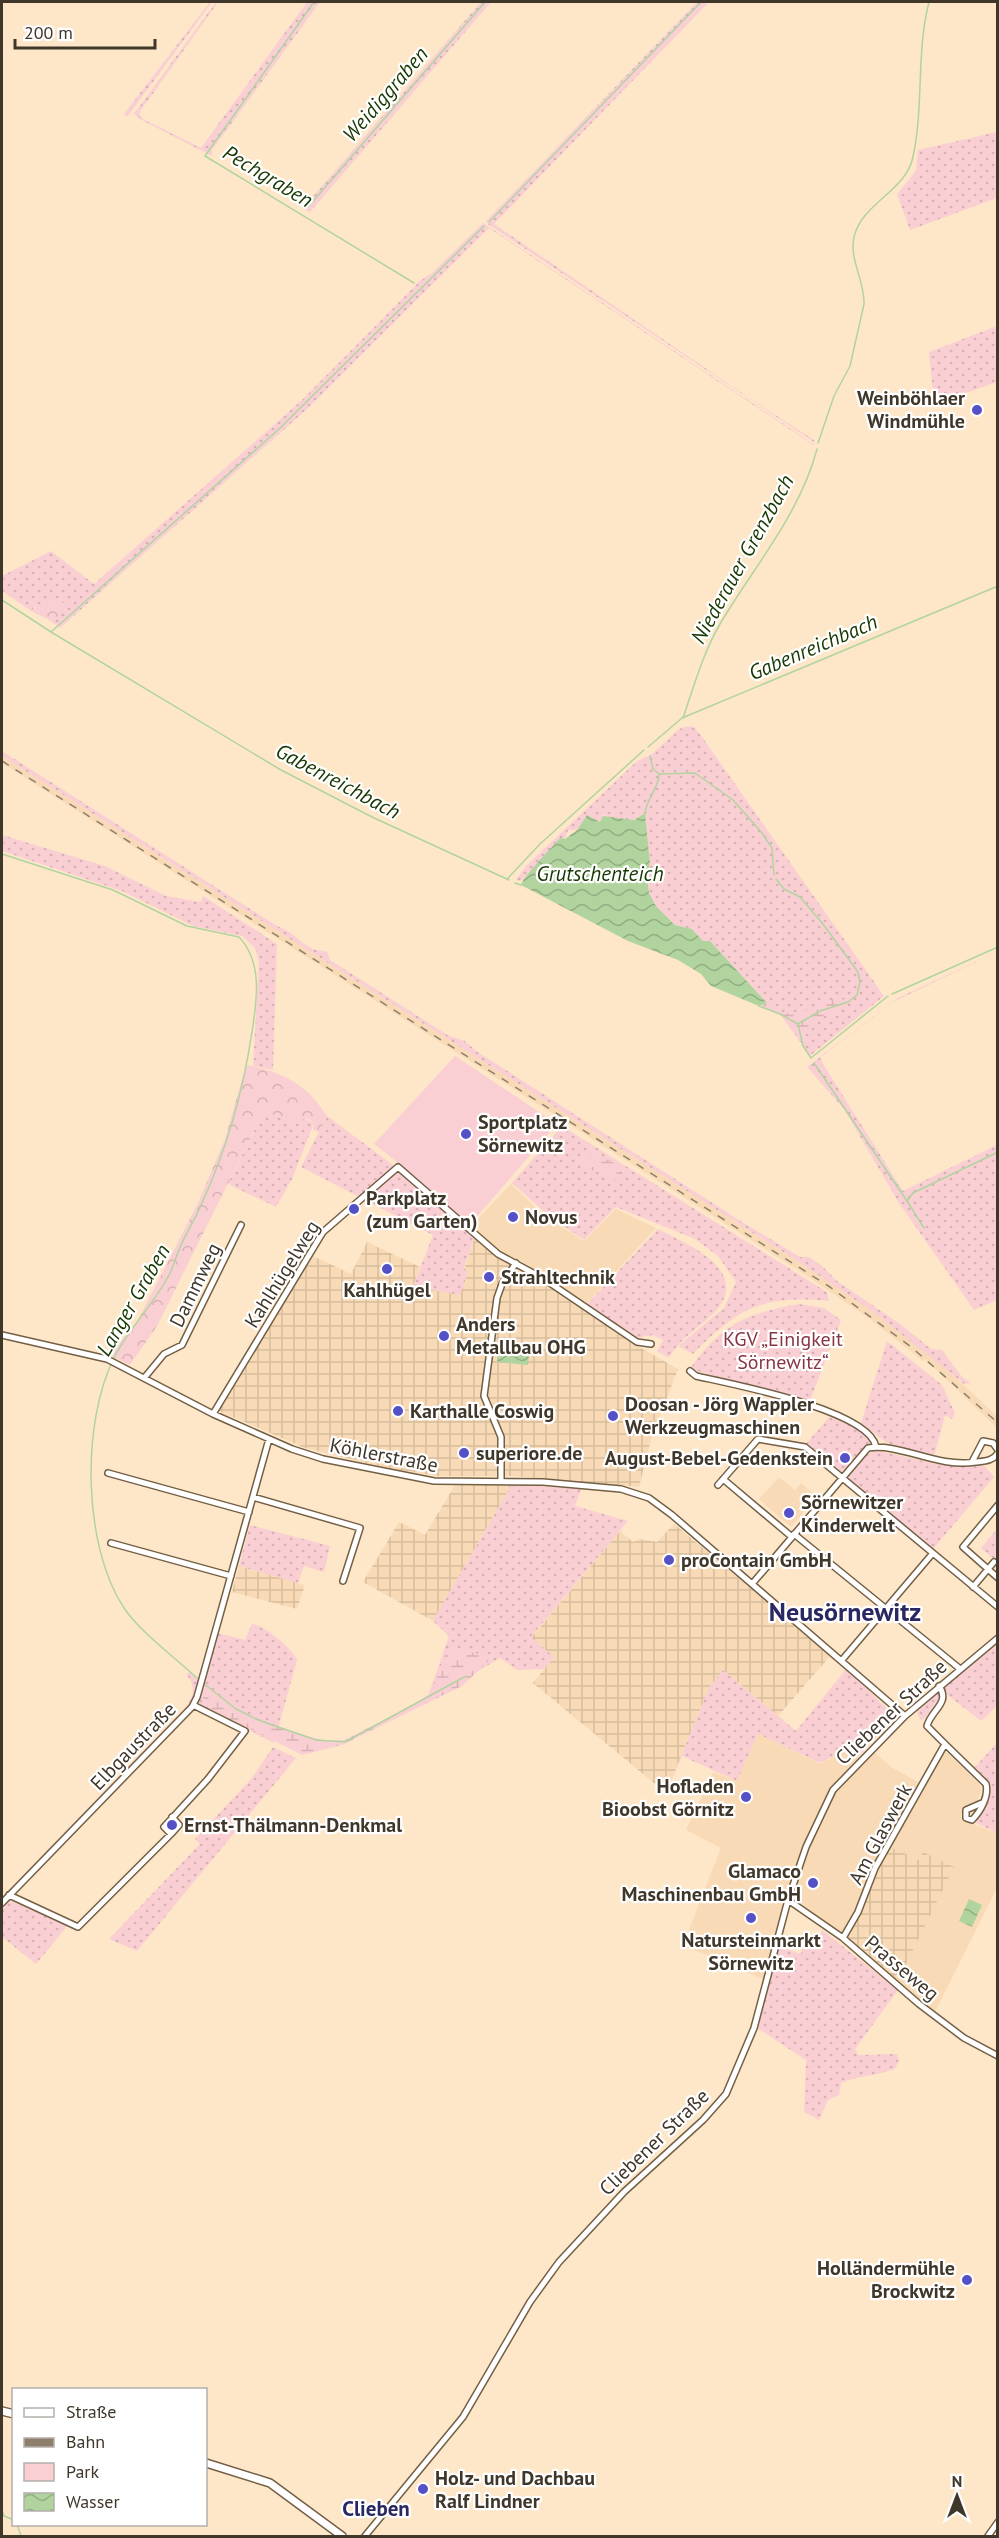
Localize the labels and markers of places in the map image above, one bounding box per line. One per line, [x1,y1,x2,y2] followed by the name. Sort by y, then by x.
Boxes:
[857,385,965,434] place label: Weinböhlaer Windmühle
[970,403,984,417] marker: Weinböhlaer Windmühle
[478,1109,567,1158] place label: Sportplatz Sörnewitz
[459,1127,473,1141] marker: Sportplatz Sörnewitz
[366,1185,478,1234] place label: Parkplatz (zum Garten)
[347,1202,361,1216] marker: Parkplatz (zum Garten)
[525,1204,577,1230] place label: Novus
[506,1210,520,1224] marker: Novus
[380,1262,394,1276] marker: Kahlhügel
[501,1264,615,1290] place label: Strahltechnik
[482,1270,496,1284] marker: Strahltechnik
[343,1277,431,1303] place label: Kahlhügel
[456,1311,586,1360] place label: Anders Metallbau OHG
[437,1329,451,1343] marker: Anders Metallbau OHG
[625,1391,814,1440] place label: Doosan - Jörg Wappler Werkzeugmaschinen
[410,1398,554,1424] place label: Karthalle Coswig
[391,1404,405,1418] marker: Karthalle Coswig
[606,1409,620,1423] marker: Doosan - Jörg Wappler Werkzeugmaschinen
[476,1440,582,1466] place label: superiore.de
[605,1445,833,1471] place label: August-Bebel-Gedenkstein
[457,1446,471,1460] marker: superiore.de
[838,1451,852,1465] marker: August-Bebel-Gedenkstein
[801,1489,903,1538] place label: Sörnewitzer Kinderwelt
[782,1506,796,1520] marker: Sörnewitzer Kinderwelt
[681,1547,832,1573] place label: proContain GmbH
[662,1553,676,1567] marker: proContain GmbH
[602,1773,734,1822] place label: Hofladen Bioobst Görnitz
[739,1790,753,1804] marker: Hofladen Bioobst Görnitz
[184,1812,402,1838] place label: Ernst-Thälmann-Denkmal
[165,1818,179,1832] marker: Ernst-Thälmann-Denkmal
[622,1858,801,1907] place label: Glamaco Maschinenbau GmbH
[806,1876,820,1890] marker: Glamaco Maschinenbau GmbH
[744,1911,758,1925] marker: Natursteinmarkt Sörnewitz
[681,1927,821,1976] place label: Natursteinmarkt Sörnewitz
[817,2255,955,2304] place label: Holländermühle Brockwitz
[960,2273,974,2287] marker: Holländermühle Brockwitz
[435,2465,595,2514] place label: Holz- und Dachbau Ralf Lindner
[416,2482,430,2496] marker: Holz- und Dachbau Ralf Lindner

